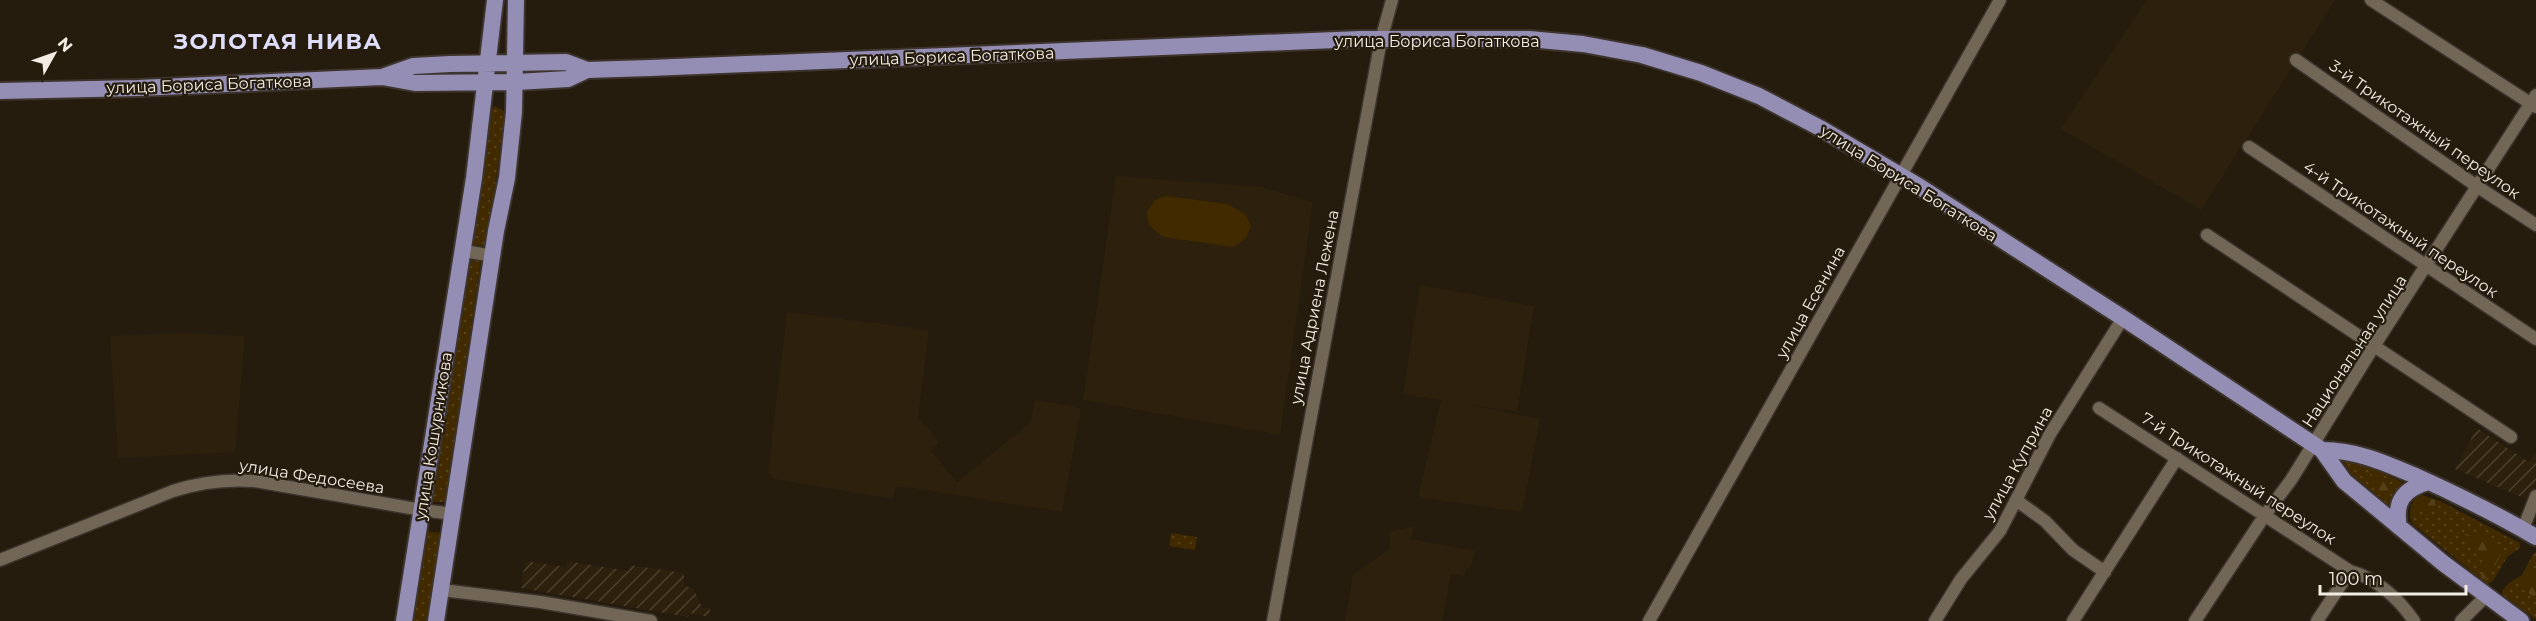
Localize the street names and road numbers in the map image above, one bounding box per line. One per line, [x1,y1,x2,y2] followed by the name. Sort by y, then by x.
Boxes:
[1334,32,1540,51] street label: улица Бориса Богаткова
[848,43,1055,70] street label: улица Бориса Богаткова
[2326,56,2524,203] street label: 3-й Трикотажный переулок
[105,71,312,98] street label: улица Бориса Богаткова
[1816,121,2001,246] street label: улица Бориса Богаткова
[2300,157,2502,302] street label: 4-й Трикотажный переулок
[1286,208,1343,407] street label: улица Адриена Лежена
[1771,243,1849,363] street label: улица Есенина
[2298,272,2411,431] street label: Национальная улица
[411,351,456,522] street label: улица Кошурникова
[1978,403,2056,524] street label: улица Куприна
[2138,408,2340,549] street label: 7-й Трикотажный переулок
[237,455,386,497] street label: улица Федосеева

